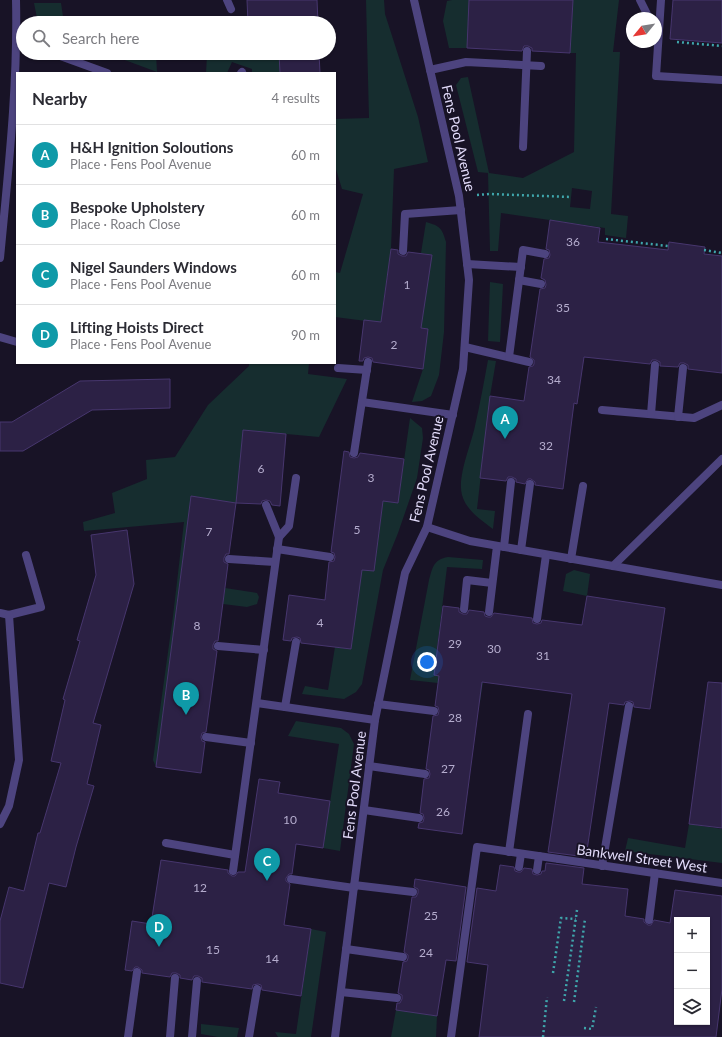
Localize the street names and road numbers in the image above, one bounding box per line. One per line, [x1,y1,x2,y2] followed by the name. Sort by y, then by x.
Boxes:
[438,83,480,193] street label: Fens Pool Avenue
[405,414,447,524] street label: Fens Pool Avenue
[339,730,369,840] street label: Fens Pool Avenue
[576,840,708,876] street label: Bankwell Street West

